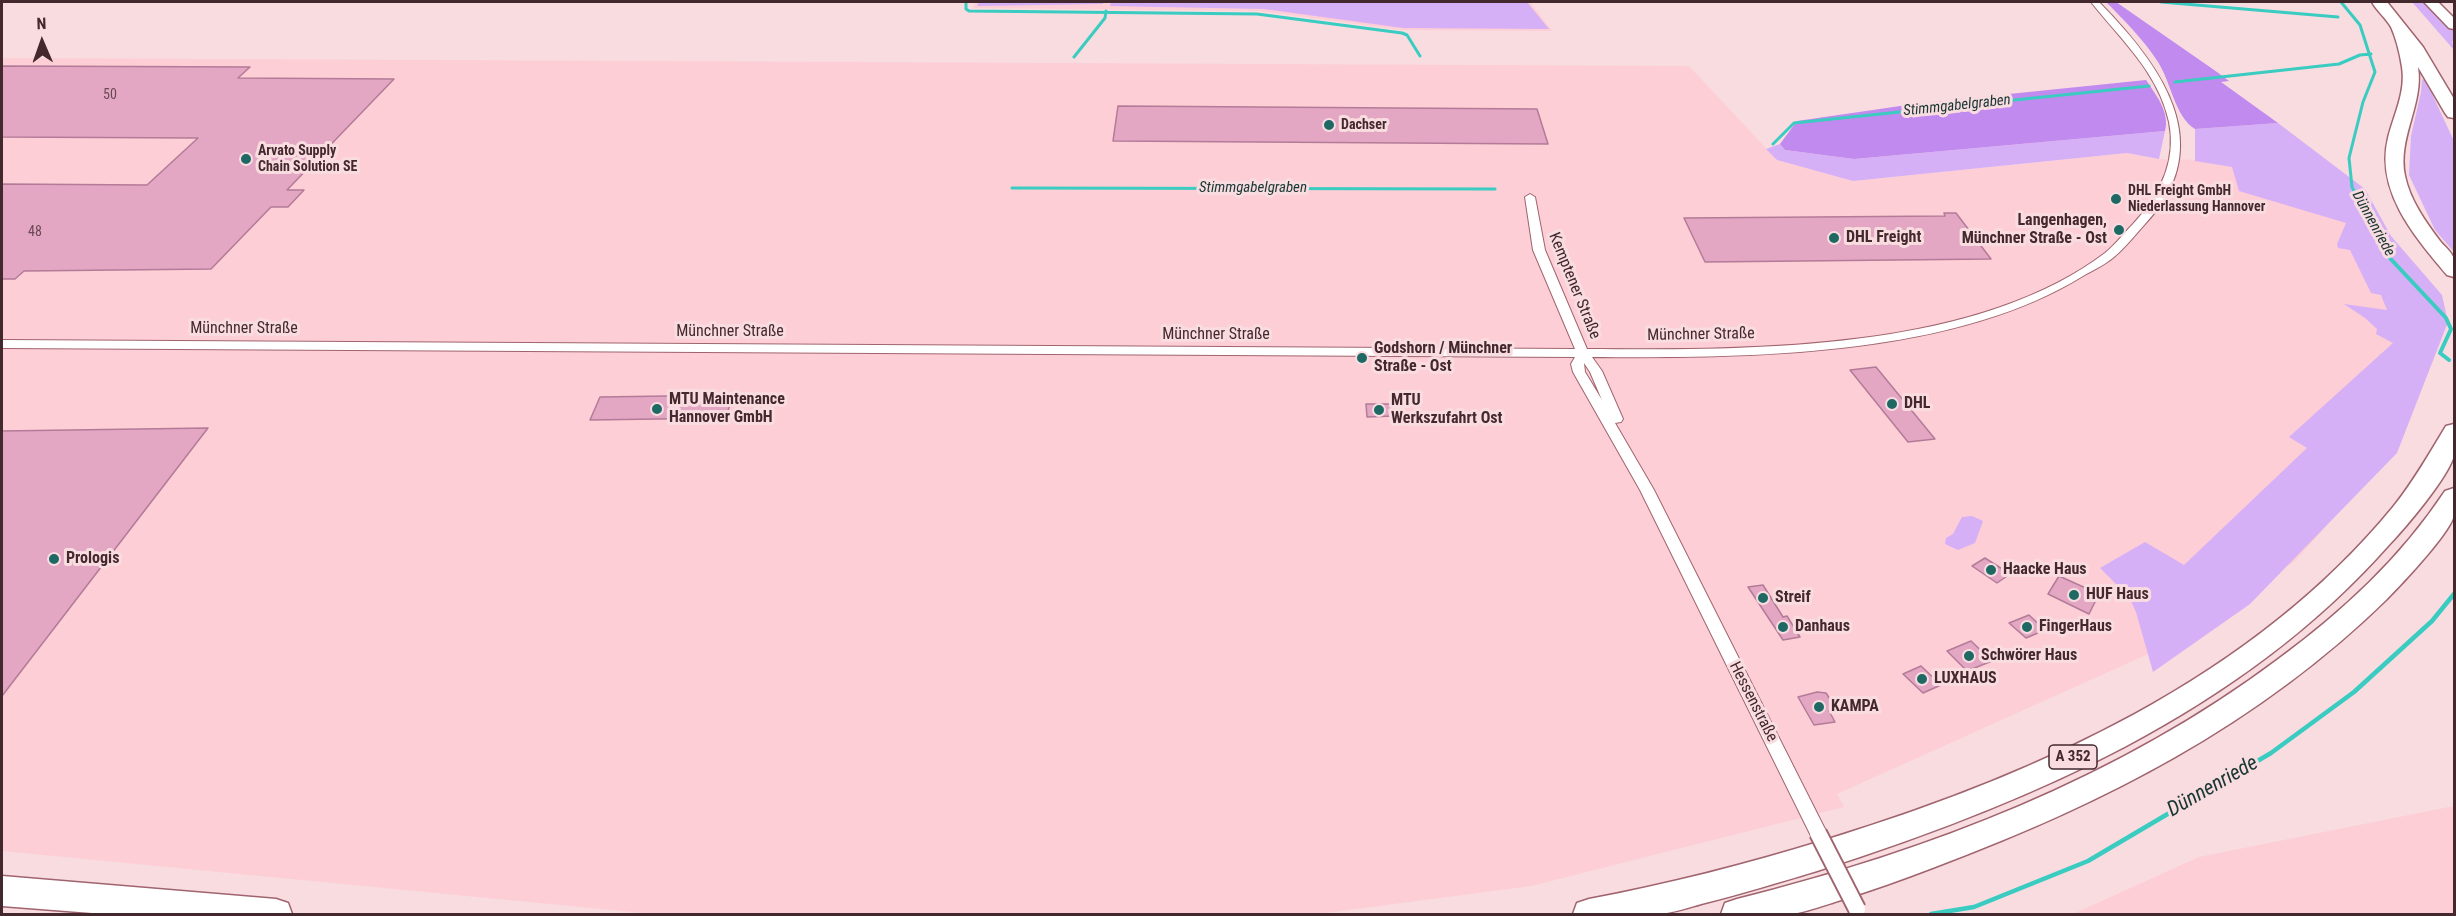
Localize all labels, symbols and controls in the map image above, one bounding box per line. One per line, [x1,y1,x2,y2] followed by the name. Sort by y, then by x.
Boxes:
[12,12,72,72] north arrow
[36,14,47,33] text: N
[103,87,117,103] house number: 50
[1902,91,2012,121] water label: Stimmgabelgraben
[1341,117,1387,133] place label: Dachser
[1322,118,1336,132] marker: Dachser
[258,143,357,176] place label: Arvato Supply Chain Solution SE
[239,152,253,166] marker: Arvato Supply Chain Solution SE
[1199,179,1307,197] water label: Stimmgabelgraben
[2128,183,2265,216] place label: DHL Freight GmbH Niederlassung Hannover
[2348,188,2398,260] water label: Dünnenriede
[2109,192,2123,206] marker: DHL Freight GmbH Niederlassung Hannover
[1962,211,2107,249] place label: Langenhagen, Münchner Straße - Ost
[2112,223,2126,237] marker: Langenhagen, Münchner Straße - Ost
[28,224,42,240] house number: 48
[1846,228,1921,248] place label: DHL Freight
[1544,230,1604,342] street label: Kemptener Straße
[1827,231,1841,245] marker: DHL Freight
[190,319,298,339] street label: Münchner Straße
[676,322,784,342] street label: Münchner Straße
[1647,324,1755,346] street label: Münchner Straße
[1162,325,1270,345] street label: Münchner Straße
[1374,339,1512,377] place label: Godshorn / Münchner Straße - Ost
[1355,351,1369,365] marker: Godshorn / Münchner Straße - Ost
[669,390,785,428] place label: MTU Maintenance Hannover GmbH
[1391,391,1502,429] place label: MTU Werkszufahrt Ost
[1904,394,1931,414] place label: DHL
[1885,397,1899,411] marker: DHL
[650,402,664,416] marker: MTU Maintenance Hannover GmbH
[1372,403,1386,417] marker: MTU Werkszufahrt Ost
[66,549,119,569] place label: Prologis
[47,552,61,566] marker: Prologis
[2003,560,2087,580] place label: Haacke Haus
[1984,563,1998,577] marker: Haacke Haus
[2086,585,2149,605] place label: HUF Haus
[1775,588,1811,608] place label: Streif
[2067,588,2081,602] marker: HUF Haus
[1756,591,1770,605] marker: Streif
[1795,617,1850,637] place label: Danhaus
[2039,617,2112,637] place label: FingerHaus
[1776,620,1790,634] marker: Danhaus
[2020,620,2034,634] marker: FingerHaus
[1981,646,2077,666] place label: Schwörer Haus
[1962,649,1976,663] marker: Schwörer Haus
[1725,659,1781,745] street label: Hessenstraße
[1934,669,1997,689] place label: LUXHAUS
[1915,672,1929,686] marker: LUXHAUS
[1831,697,1879,717] place label: KAMPA
[1812,700,1826,714] marker: KAMPA
[2049,745,2097,769] road number: A 352
[2163,751,2263,823] water label: Dünnenriede

